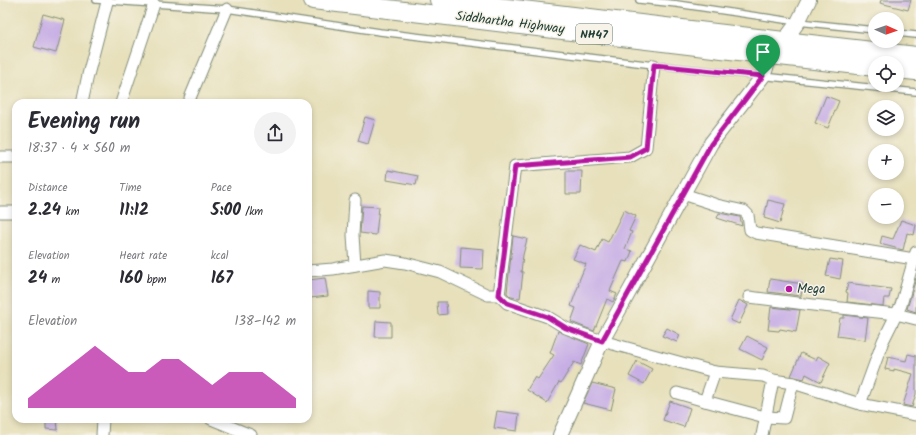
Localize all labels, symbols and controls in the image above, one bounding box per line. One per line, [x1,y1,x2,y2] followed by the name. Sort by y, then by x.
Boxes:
[454,6,567,40] street label: Siddhartha Highway
[868,12,904,48] north arrow
[868,12,904,224] map controls
[576,24,612,44] road number: NH47
[746,35,780,76] pin
[752,41,774,63] icon: arrive
[868,56,904,92] button: locate
[868,100,904,136] button: layers
[28,105,140,140] text: Evening run
[254,112,296,154] button: share
[28,138,130,159] text: 18:37 · 4 × 560 m
[868,144,904,180] button: +
[28,179,68,197] text: Distance
[119,179,142,197] text: Time
[211,179,232,197] text: Pace
[868,188,904,224] button: −
[28,197,61,224] text: 2.24
[119,197,149,224] text: 11:12
[211,197,241,224] text: 5:00
[61,203,79,221] text: km
[241,203,263,221] text: /km
[28,247,70,265] text: Elevation
[119,247,167,265] text: Heart rate
[211,247,229,265] text: kcal
[28,265,47,292] text: 24
[119,265,142,292] text: 160
[211,265,233,292] text: 167
[47,271,60,289] text: m
[142,271,167,289] text: bpm
[797,279,825,300] place label: Mega
[784,284,794,294] marker: Mega
[28,311,77,332] text: Elevation
[234,311,296,332] text: 138–142 m

